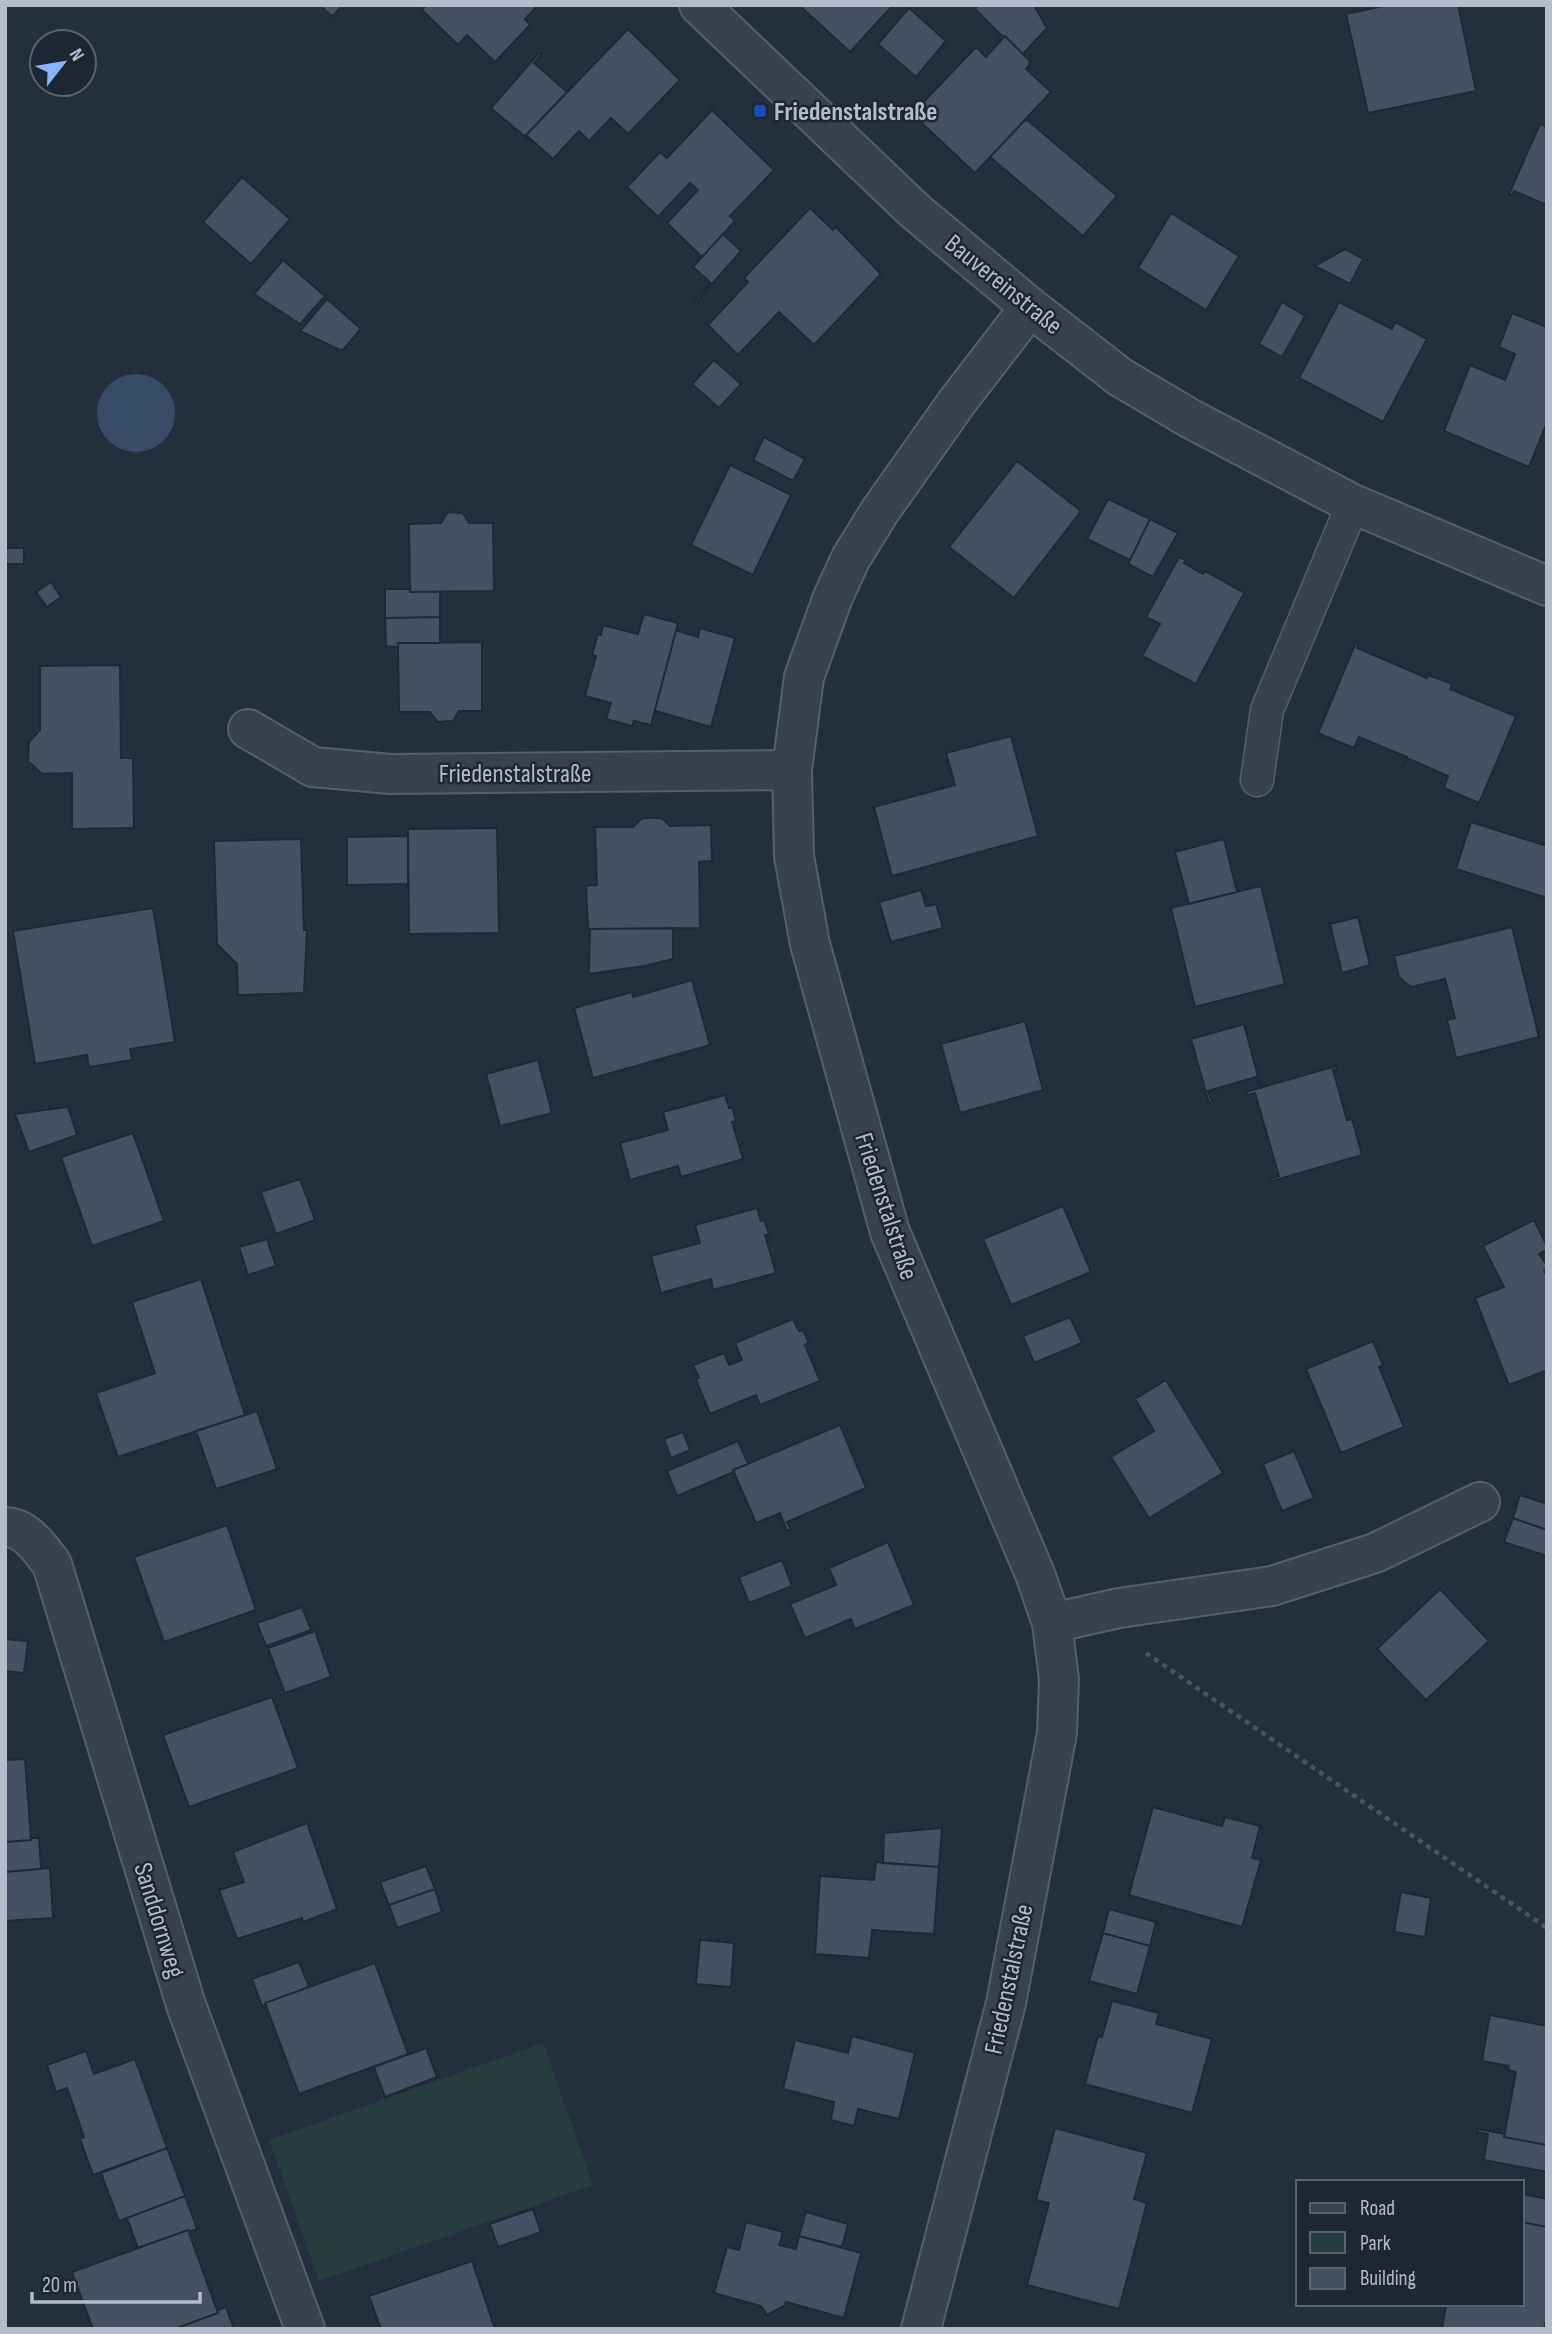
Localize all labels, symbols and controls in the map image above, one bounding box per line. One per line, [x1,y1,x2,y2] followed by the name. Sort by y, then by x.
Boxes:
[28,28,98,98] north arrow
[64,45,89,65] text: N
[774,97,937,128] place label: Friedenstalstraße
[752,103,768,119] marker: Friedenstalstraße
[938,228,1068,342] street label: Bauvereinstraße
[439,759,591,790] street label: Friedenstalstraße
[847,1129,924,1284] street label: Friedenstalstraße
[126,1859,191,1982] street label: Sanddornweg
[978,1901,1041,2057] street label: Friedenstalstraße
[1296,2180,1524,2306] legend
[1360,2196,1395,2221] text: Road
[1360,2231,1391,2256] text: Park
[32,2260,200,2304] scale bar
[1360,2266,1416,2291] text: Building
[42,2273,77,2298] text: 20 m

